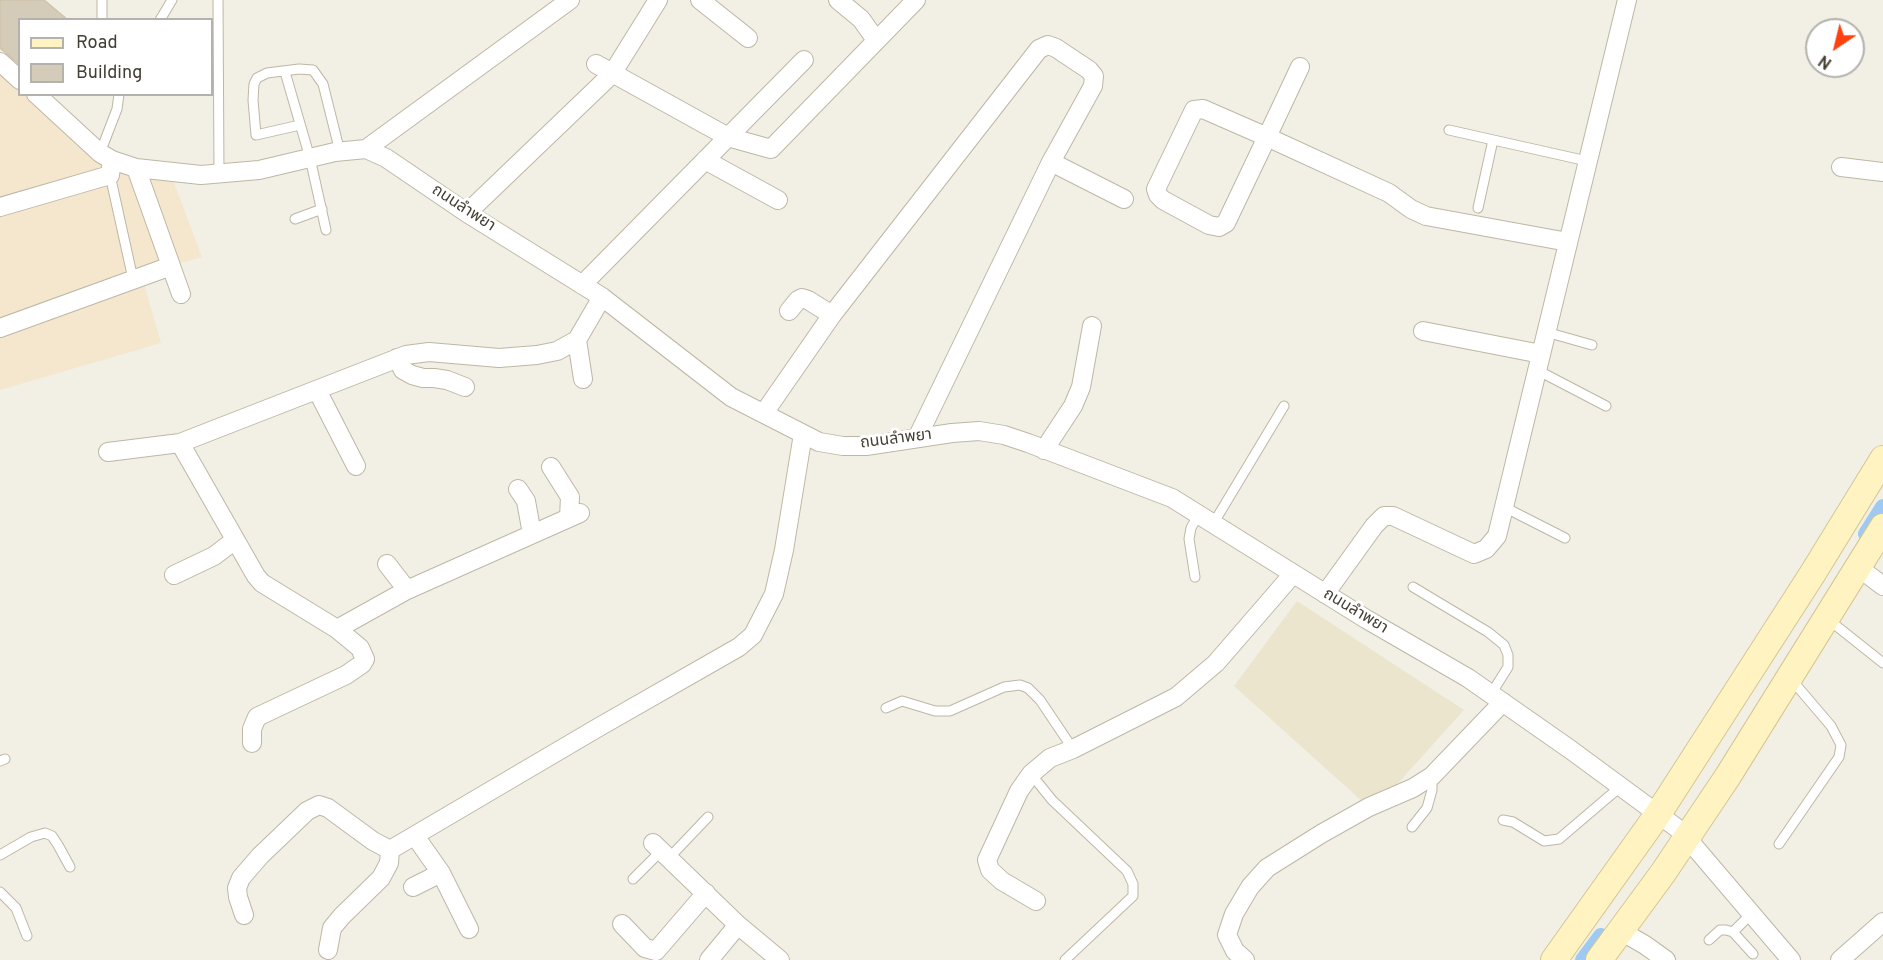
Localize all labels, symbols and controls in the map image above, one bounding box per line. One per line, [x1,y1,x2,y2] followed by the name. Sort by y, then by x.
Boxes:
[18,18,213,96] legend
[1805,18,1865,78] north arrow
[76,32,118,55] text: Road
[1815,50,1836,73] text: N
[76,62,142,85] text: Building
[428,181,498,237] street label: ถนนลำพยา
[859,426,933,454] street label: ถนนลำพยา
[1319,585,1391,639] street label: ถนนลำพยา

